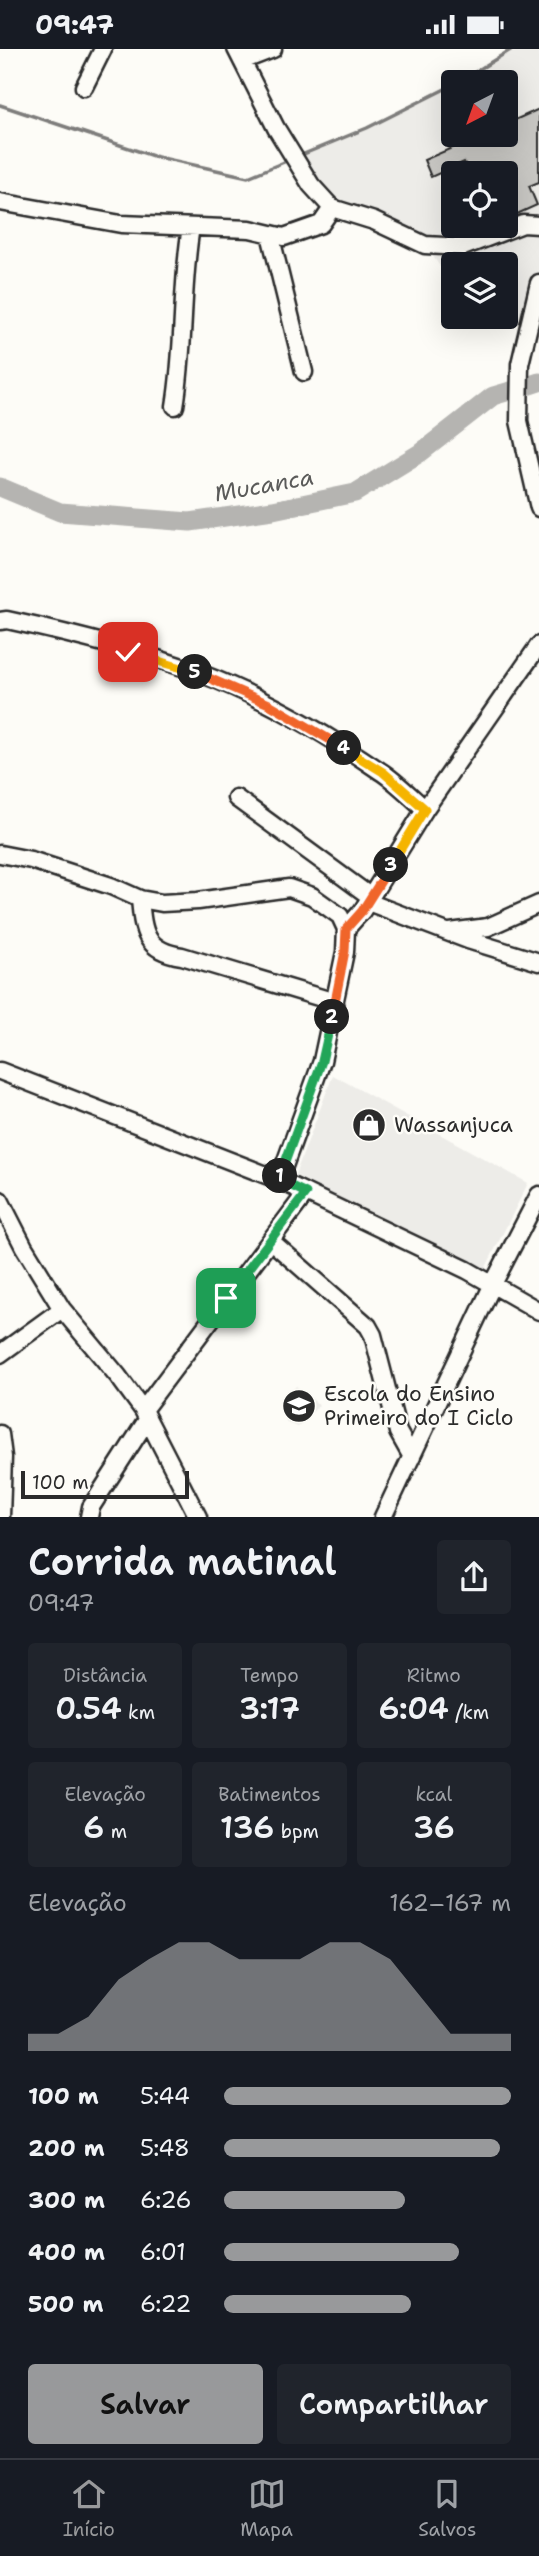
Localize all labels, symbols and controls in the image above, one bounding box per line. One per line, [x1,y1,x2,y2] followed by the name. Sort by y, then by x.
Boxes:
[35,7,114,42] text: 09:47
[441,70,518,147] north arrow
[441,70,518,329] map controls
[441,161,518,238] button: locate
[441,252,518,329] button: layers
[212,462,316,508] water label: Mucanca
[98,622,158,682] pin
[109,633,147,671] icon: check
[178,655,212,689] pin: 5
[189,659,200,684] text: 5
[326,731,362,765] pin: 4
[337,735,350,760] text: 4
[374,847,408,883] pin: 3
[384,852,397,877] text: 3
[314,999,350,1035] pin: 2
[325,1004,338,1029] text: 2
[350,1106,388,1144] shop icon: Wassanjuca
[394,1111,513,1139] place label: Wassanjuca
[262,1159,298,1193] pin: 1
[275,1163,284,1188] text: 1
[196,1268,256,1328] pin
[207,1279,245,1317] icon: arrive
[324,1380,513,1432] place label: Escola do Ensino Primeiro do I Ciclo
[280,1387,318,1425] school or university icon: Escola do Ensino Primeiro do I Ciclo
[21,1468,189,1499] scale bar
[32,1470,89,1495] text: 100 m
[28,1536,337,1587] text: Corrida matinal
[437,1540,511,1614] button: share
[28,1588,95,1618] text: 09:47
[63,1663,147,1688] text: Distância
[240,1663,299,1688] text: Tempo
[407,1663,461,1688] text: Ritmo
[55,1688,122,1729] text: 0.54
[239,1688,300,1729] text: 3:17
[378,1688,449,1729] text: 6:04
[122,1700,155,1725] text: km
[449,1700,489,1725] text: /km
[64,1782,146,1807] text: Elevação
[218,1782,321,1807] text: Batimentos
[415,1782,452,1807] text: kcal
[83,1807,104,1848] text: 6
[220,1807,274,1848] text: 136
[413,1807,455,1848] text: 36
[104,1819,127,1844] text: m
[274,1819,319,1844] text: bpm
[28,1888,127,1918] text: Elevação
[389,1888,511,1918] text: 162–167 m
[28,2081,99,2111] text: 100 m
[140,2081,190,2111] text: 5:44
[28,2133,105,2163] text: 200 m
[140,2133,190,2163] text: 5:48
[28,2185,105,2215] text: 300 m
[140,2185,192,2215] text: 6:26
[28,2237,105,2267] text: 400 m
[140,2237,186,2267] text: 6:01
[28,2289,103,2319] text: 500 m
[140,2289,191,2319] text: 6:22
[28,2364,263,2444] button: Salvar
[277,2364,511,2444] button: Compartilhar
[63,2475,115,2542] tab: Início
[240,2475,293,2542] tab: Mapa
[418,2475,476,2542] tab: Salvos

